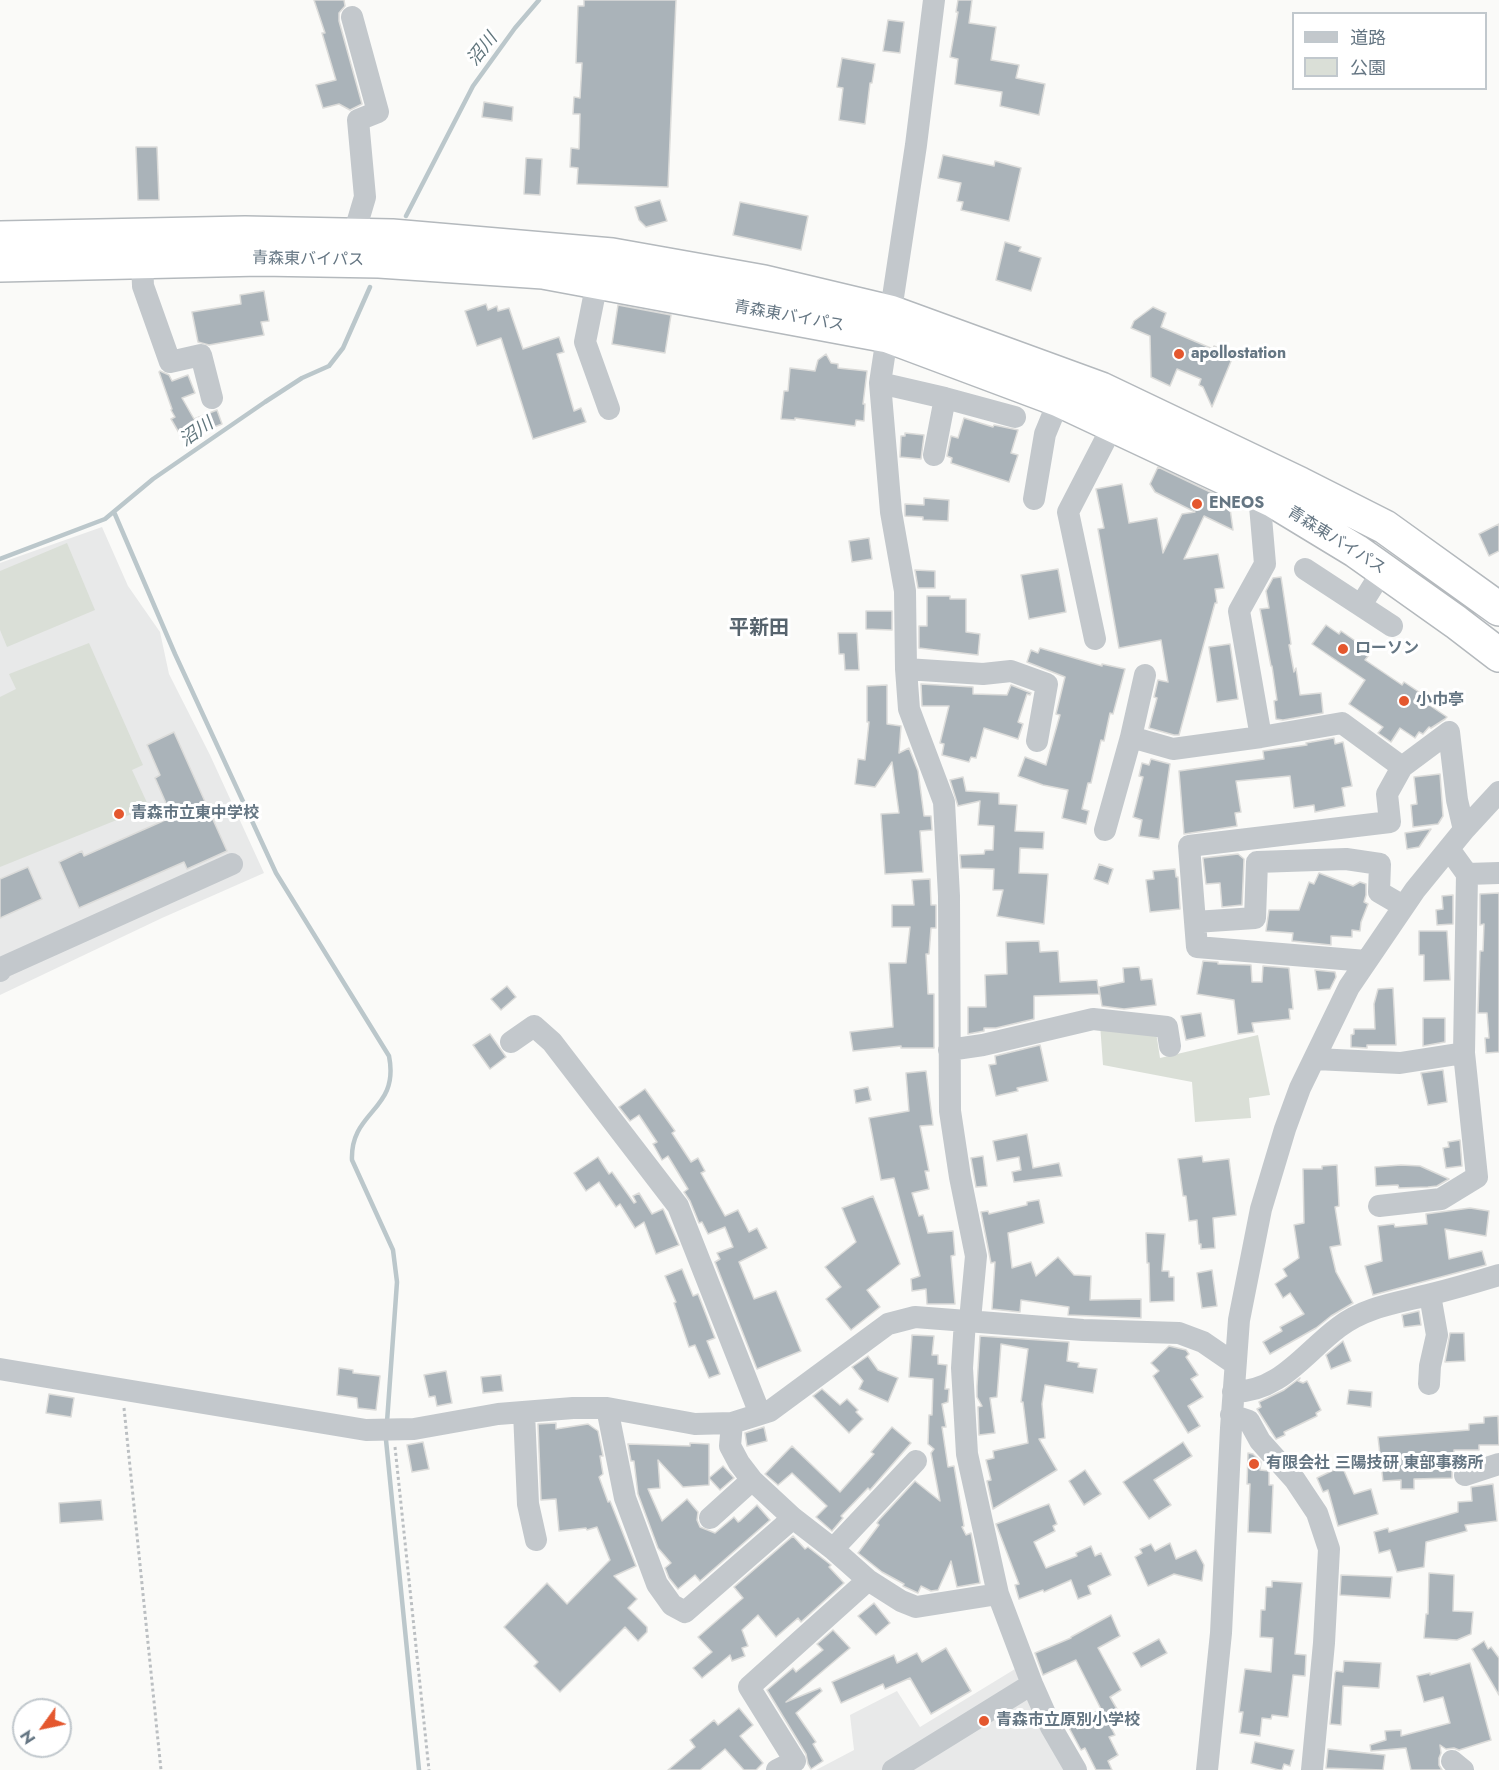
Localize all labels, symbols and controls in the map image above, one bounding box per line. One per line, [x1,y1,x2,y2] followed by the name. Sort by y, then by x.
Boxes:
[1292,12,1487,90] legend
[1350,25,1386,51] text: 道路
[463,29,503,71] water label: 沼川
[1350,55,1386,81] text: 公園
[252,249,364,271] street label: 青森東バイパス
[732,298,846,336] street label: 青森東バイパス
[1191,344,1286,364] place label: apollostation
[1172,347,1186,361] marker: apollostation
[176,414,218,452] water label: 沼川
[1209,494,1264,514] place label: ENEOS
[1190,497,1204,511] marker: ENEOS
[1283,503,1389,579] street label: 青森東バイパス
[729,617,789,641] district label: 平新田
[1355,639,1419,659] place label: ローソン
[1336,642,1350,656] marker: ローソン
[1416,691,1464,711] place label: 小巾亭
[1397,694,1411,708] marker: 小巾亭
[131,804,259,824] place label: 青森市立東中学校
[112,807,126,821] marker: 青森市立東中学校
[1266,1454,1484,1474] place label: 有限会社 三陽技研 東部事務所
[1247,1457,1261,1471] marker: 有限会社 三陽技研 東部事務所
[12,1698,72,1758] north arrow
[996,1711,1140,1731] place label: 青森市立原別小学校
[977,1714,991,1728] marker: 青森市立原別小学校
[15,1725,41,1749] text: N

